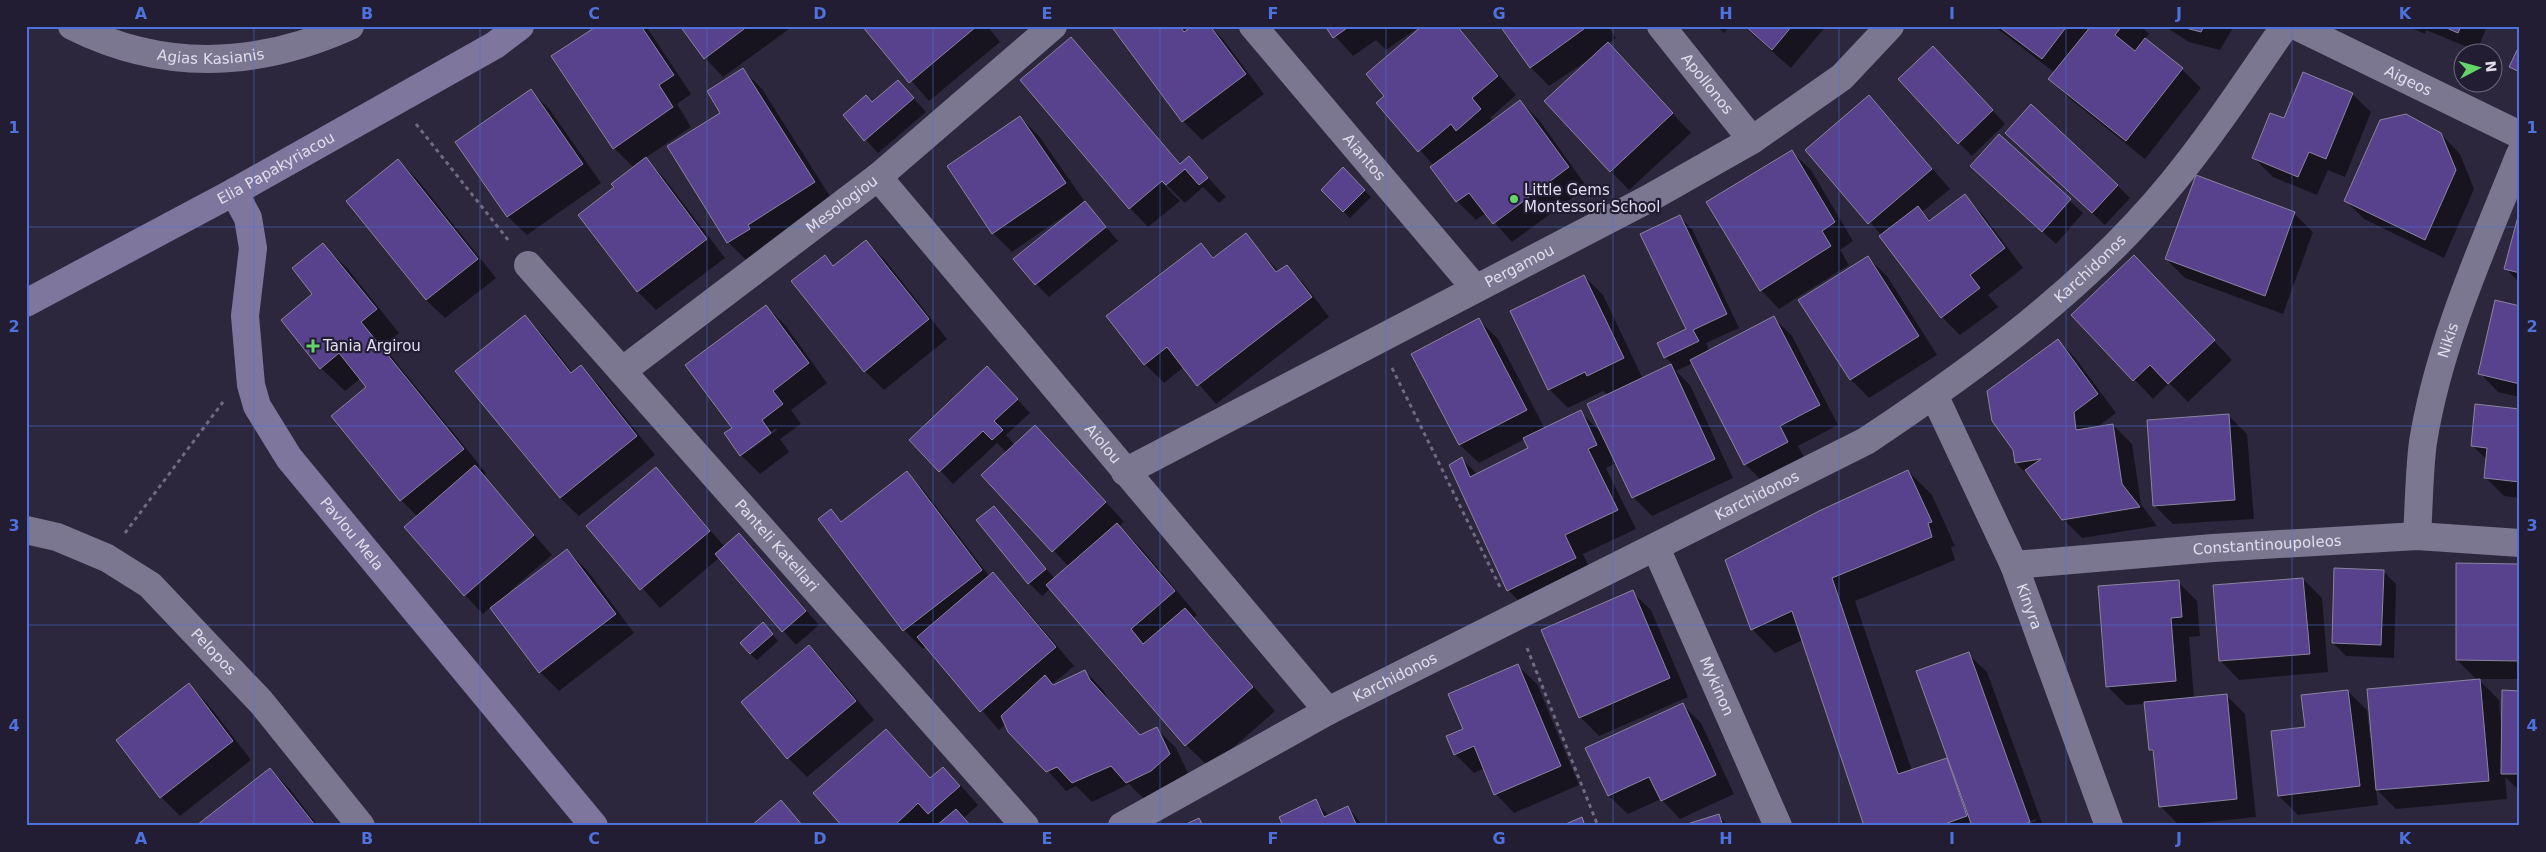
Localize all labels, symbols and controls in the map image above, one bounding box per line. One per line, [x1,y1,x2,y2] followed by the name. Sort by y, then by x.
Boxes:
[135,4,148,23] text: A
[361,4,373,23] text: B
[588,4,600,23] text: C
[813,4,827,23] text: D
[1042,4,1052,23] text: E
[1268,4,1278,23] text: F
[1492,4,1506,23] text: G
[1719,4,1733,23] text: H
[1949,4,1955,23] text: I
[2175,4,2182,23] text: J
[2399,4,2412,23] text: K
[2454,42,2504,92] north arrow
[156,45,266,68] street label: Agias Kasianis
[1677,50,1737,118] street label: Apollonos
[2482,60,2499,73] text: N
[2382,62,2435,100] street label: Aigeos
[8,118,20,137] text: 1
[2526,118,2538,137] text: 1
[214,128,338,208] street label: Elia Papakyriacou
[1339,130,1389,185] street label: Aiantos
[803,171,881,237] street label: Mesologiou
[1524,181,1660,216] place label: Little Gems Montessori School
[1508,193,1520,205] marker: Little Gems Montessori School
[2051,231,2130,307] street label: Karchidonos
[1482,241,1557,292] street label: Pergamou
[8,317,20,336] text: 2
[2526,317,2538,336] text: 2
[2434,320,2462,360] street label: Nikis
[322,337,421,355] place label: Tania Argirou
[307,340,319,352] marker: Tania Argirou
[1081,420,1125,467] street label: Aiolou
[1712,467,1802,524] street label: Karchidonos
[316,494,387,574] street label: Pavlou Mela
[731,496,822,596] street label: Panteli Katellari
[8,516,20,535] text: 3
[2526,516,2538,535] text: 3
[2192,531,2342,559] street label: Constantinoupoleos
[2012,581,2046,632] street label: Kinyra
[187,625,240,679] street label: Pelopos
[1350,649,1440,706] street label: Karchidonos
[1696,654,1738,719] street label: Mykinon
[8,716,20,735] text: 4
[2526,716,2538,735] text: 4
[135,829,148,848] text: A
[361,829,373,848] text: B
[588,829,600,848] text: C
[813,829,827,848] text: D
[1042,829,1052,848] text: E
[1268,829,1278,848] text: F
[1492,829,1506,848] text: G
[1719,829,1733,848] text: H
[1949,829,1955,848] text: I
[2175,829,2182,848] text: J
[2399,829,2412,848] text: K

